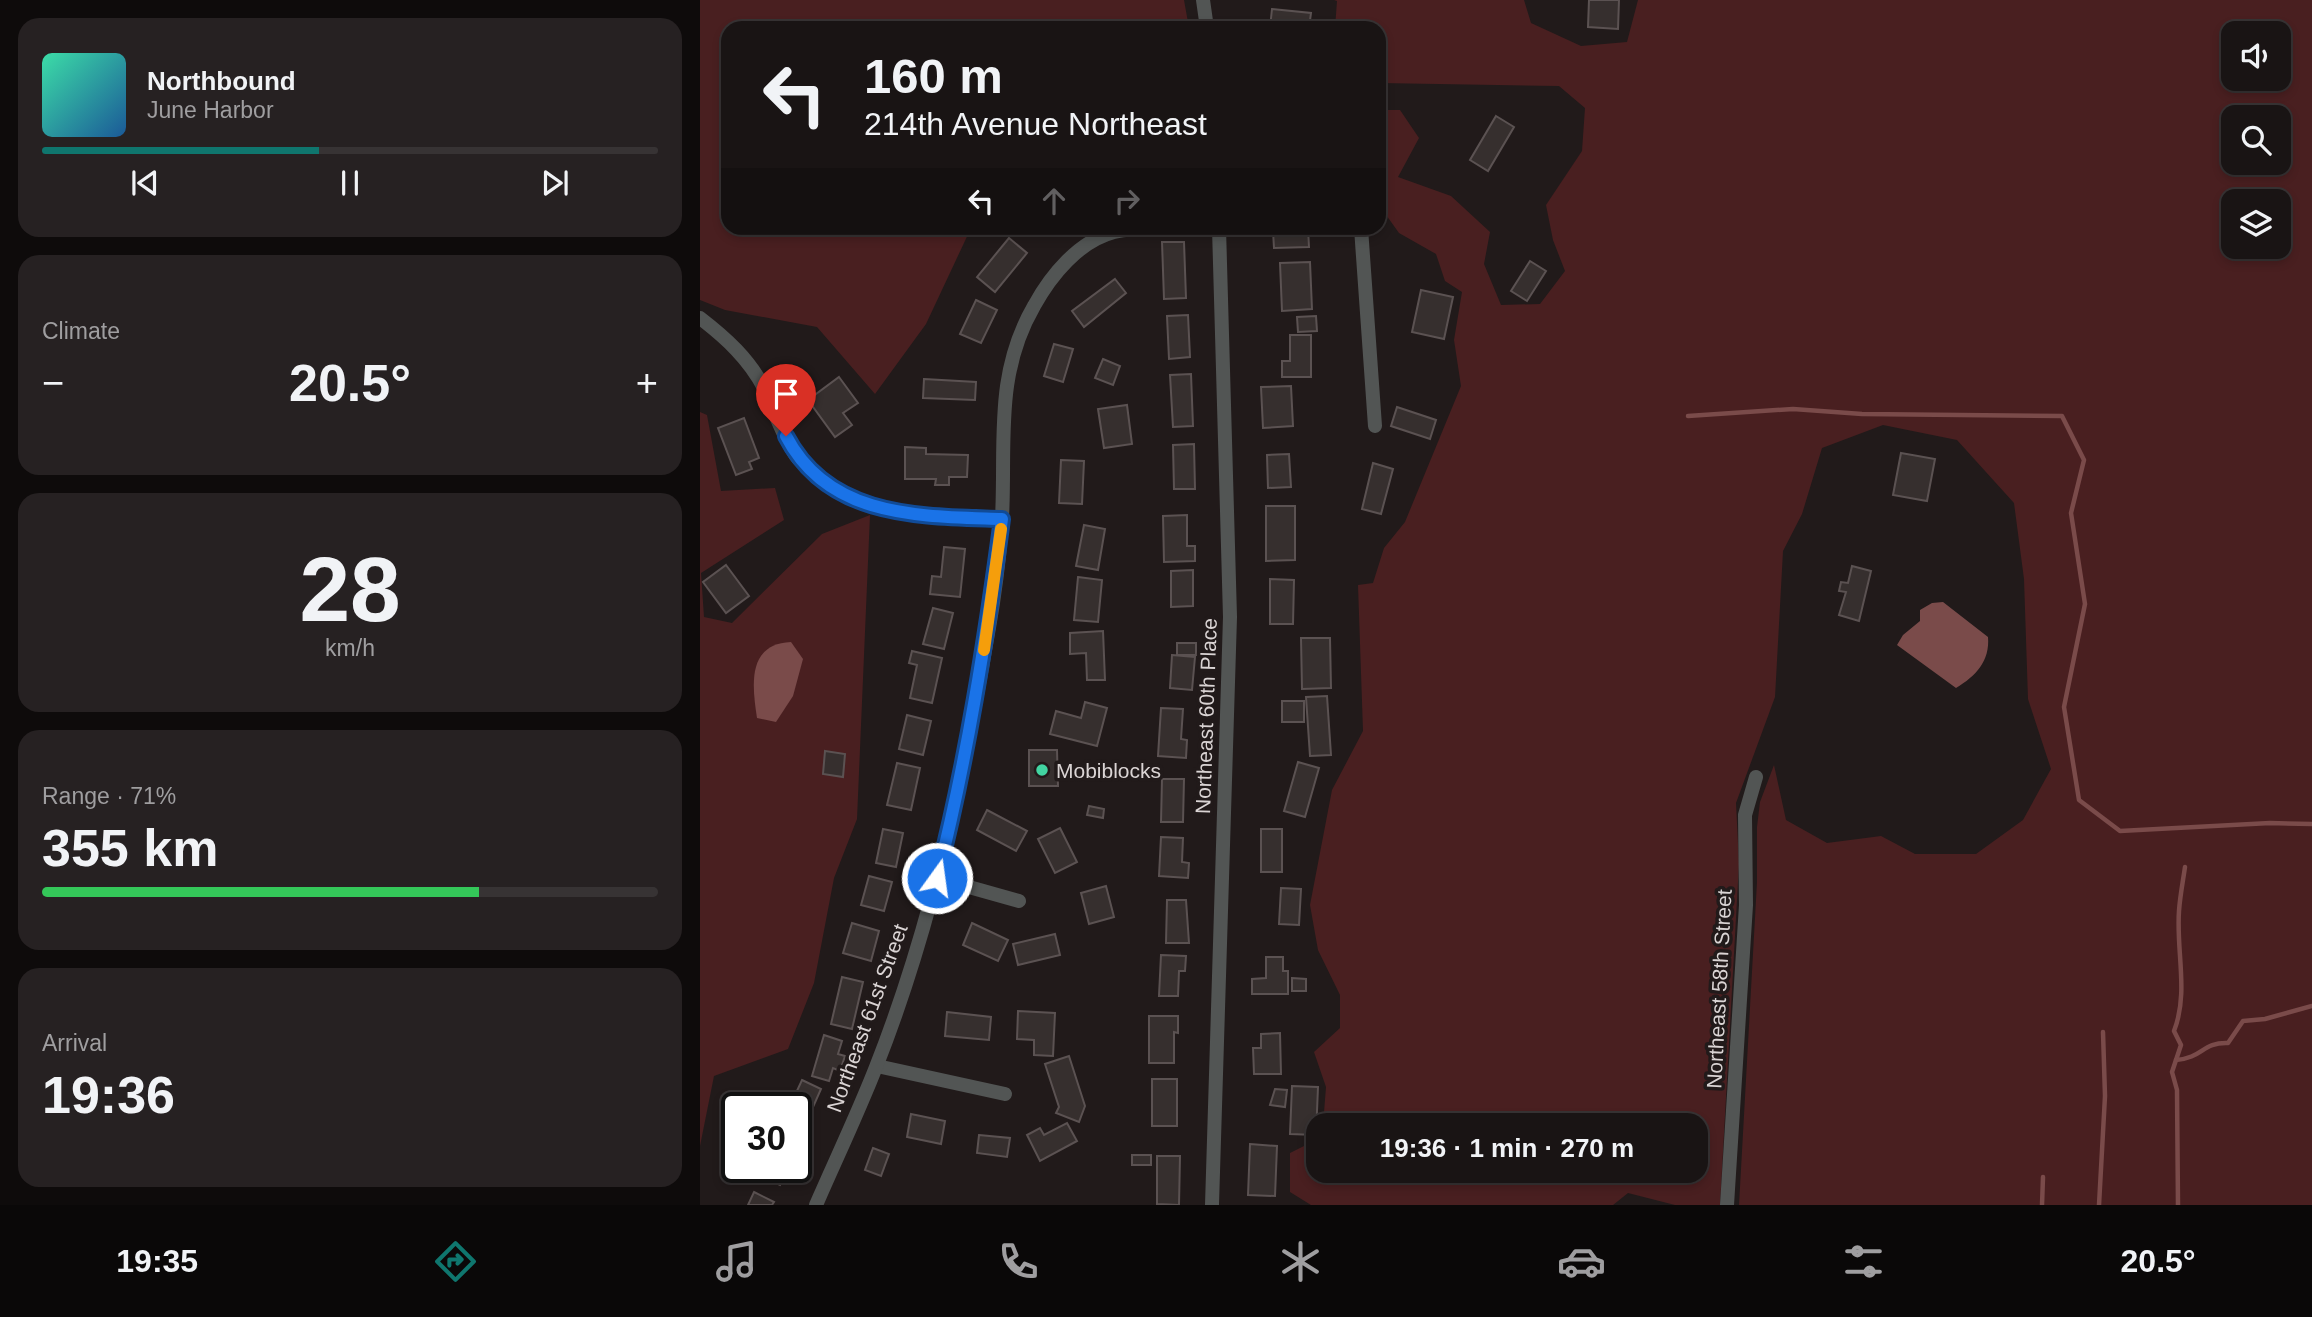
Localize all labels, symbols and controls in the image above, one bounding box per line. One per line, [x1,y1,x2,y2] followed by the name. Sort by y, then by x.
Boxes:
[2221,21,2291,259] map controls
[2221,21,2291,91] button: sound
[749,49,840,140] icon: left
[864,49,1003,103] text: 160 m
[147,66,296,96] text: Northbound
[147,97,274,123] text: June Harbor
[2221,105,2291,175] button: search
[864,106,1207,142] text: 214th Avenue Northeast
[126,164,164,202] icon: previous
[331,164,369,202] icon: pause
[536,164,574,202] icon: next
[962,182,1000,220] icon: left
[1035,182,1073,220] icon: ahead
[1108,182,1146,220] icon: right
[2221,189,2291,259] button: layers
[42,318,120,344] text: Climate
[289,354,411,412] text: 20.5°
[42,362,64,404] text: −
[636,362,658,404] text: +
[756,364,816,436] pin
[767,375,805,413] icon: arrive
[299,539,401,640] text: 28
[1191,618,1221,814] street label: Northeast 60th Place
[325,635,375,661] text: km/h
[1056,759,1161,782] place label: Mobiblocks
[1034,762,1050,778] marker: Mobiblocks
[42,783,176,809] text: Range · 71%
[42,819,218,877] text: 355 km
[900,841,974,915] position arrow
[1702,889,1736,1089] street label: Northeast 58th Street
[822,921,912,1115] street label: Northeast 61st Street
[42,1030,107,1056] text: Arrival
[42,1066,175,1124] text: 19:36
[721,1092,812,1183] speed limit sign: 30
[1380,1133,1634,1163] text: 19:36 · 1 min · 270 m
[431,1237,480,1286] icon: directions
[712,1237,761,1286] icon: music
[994,1237,1043,1286] icon: phone
[1276,1237,1325,1286] icon: climate
[1557,1237,1606,1286] icon: car
[1839,1237,1888,1286] icon: filters
[116,1243,198,1279] text: 19:35
[2121,1243,2196,1279] text: 20.5°

